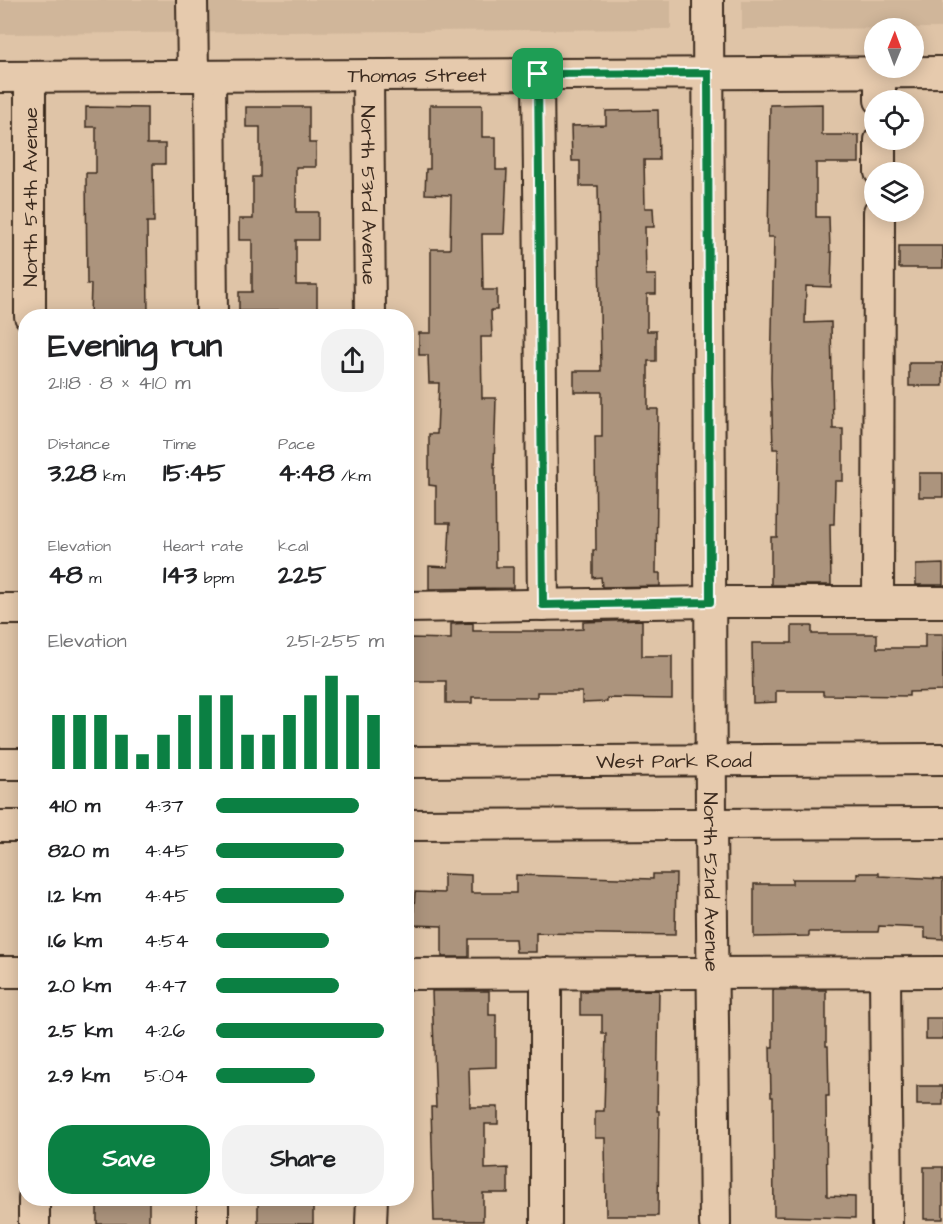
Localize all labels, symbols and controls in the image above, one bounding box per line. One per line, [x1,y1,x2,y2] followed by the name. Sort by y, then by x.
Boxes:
[864,18,924,78] north arrow
[864,18,924,222] map controls
[512,48,563,99] pin
[521,57,554,90] icon: arrive
[347,61,487,90] street label: Thomas Street
[864,90,924,150] button: locate
[353,105,383,285] street label: North 53rd Avenue
[17,107,45,287] street label: North 54th Avenue
[864,162,924,222] button: layers
[48,323,222,369] text: Evening run
[321,329,384,392] button: share
[48,369,190,397] text: 21:18 · 8 × 410 m
[48,433,110,455] text: Distance
[163,433,197,455] text: Time
[278,433,315,455] text: Pace
[48,455,97,491] text: 3.28
[163,455,225,491] text: 15:45
[278,455,335,491] text: 4:48
[97,465,125,487] text: km
[335,465,371,487] text: /km
[48,535,111,557] text: Elevation
[163,535,243,557] text: Heart rate
[278,535,309,557] text: kcal
[48,557,83,593] text: 48
[163,557,197,593] text: 143
[278,557,326,593] text: 225
[83,567,101,589] text: m
[197,567,234,589] text: bpm
[48,627,127,655] text: Elevation
[286,627,384,655] text: 251–255 m
[596,747,752,776] street label: West Park Road
[48,792,100,820] text: 410 m
[144,792,183,820] text: 4:37
[696,792,725,972] street label: North 52nd Avenue
[48,837,109,865] text: 820 m
[144,837,189,865] text: 4:45
[48,882,101,910] text: 1.2 km
[144,882,189,910] text: 4:45
[48,927,102,955] text: 1.6 km
[144,927,189,955] text: 4:54
[48,972,111,1000] text: 2.0 km
[144,972,187,1000] text: 4:47
[48,1017,112,1045] text: 2.5 km
[144,1017,185,1045] text: 4:26
[48,1062,110,1090] text: 2.9 km
[144,1062,188,1090] text: 5:04
[48,1125,210,1194] button: Save
[222,1125,384,1194] button: Share

